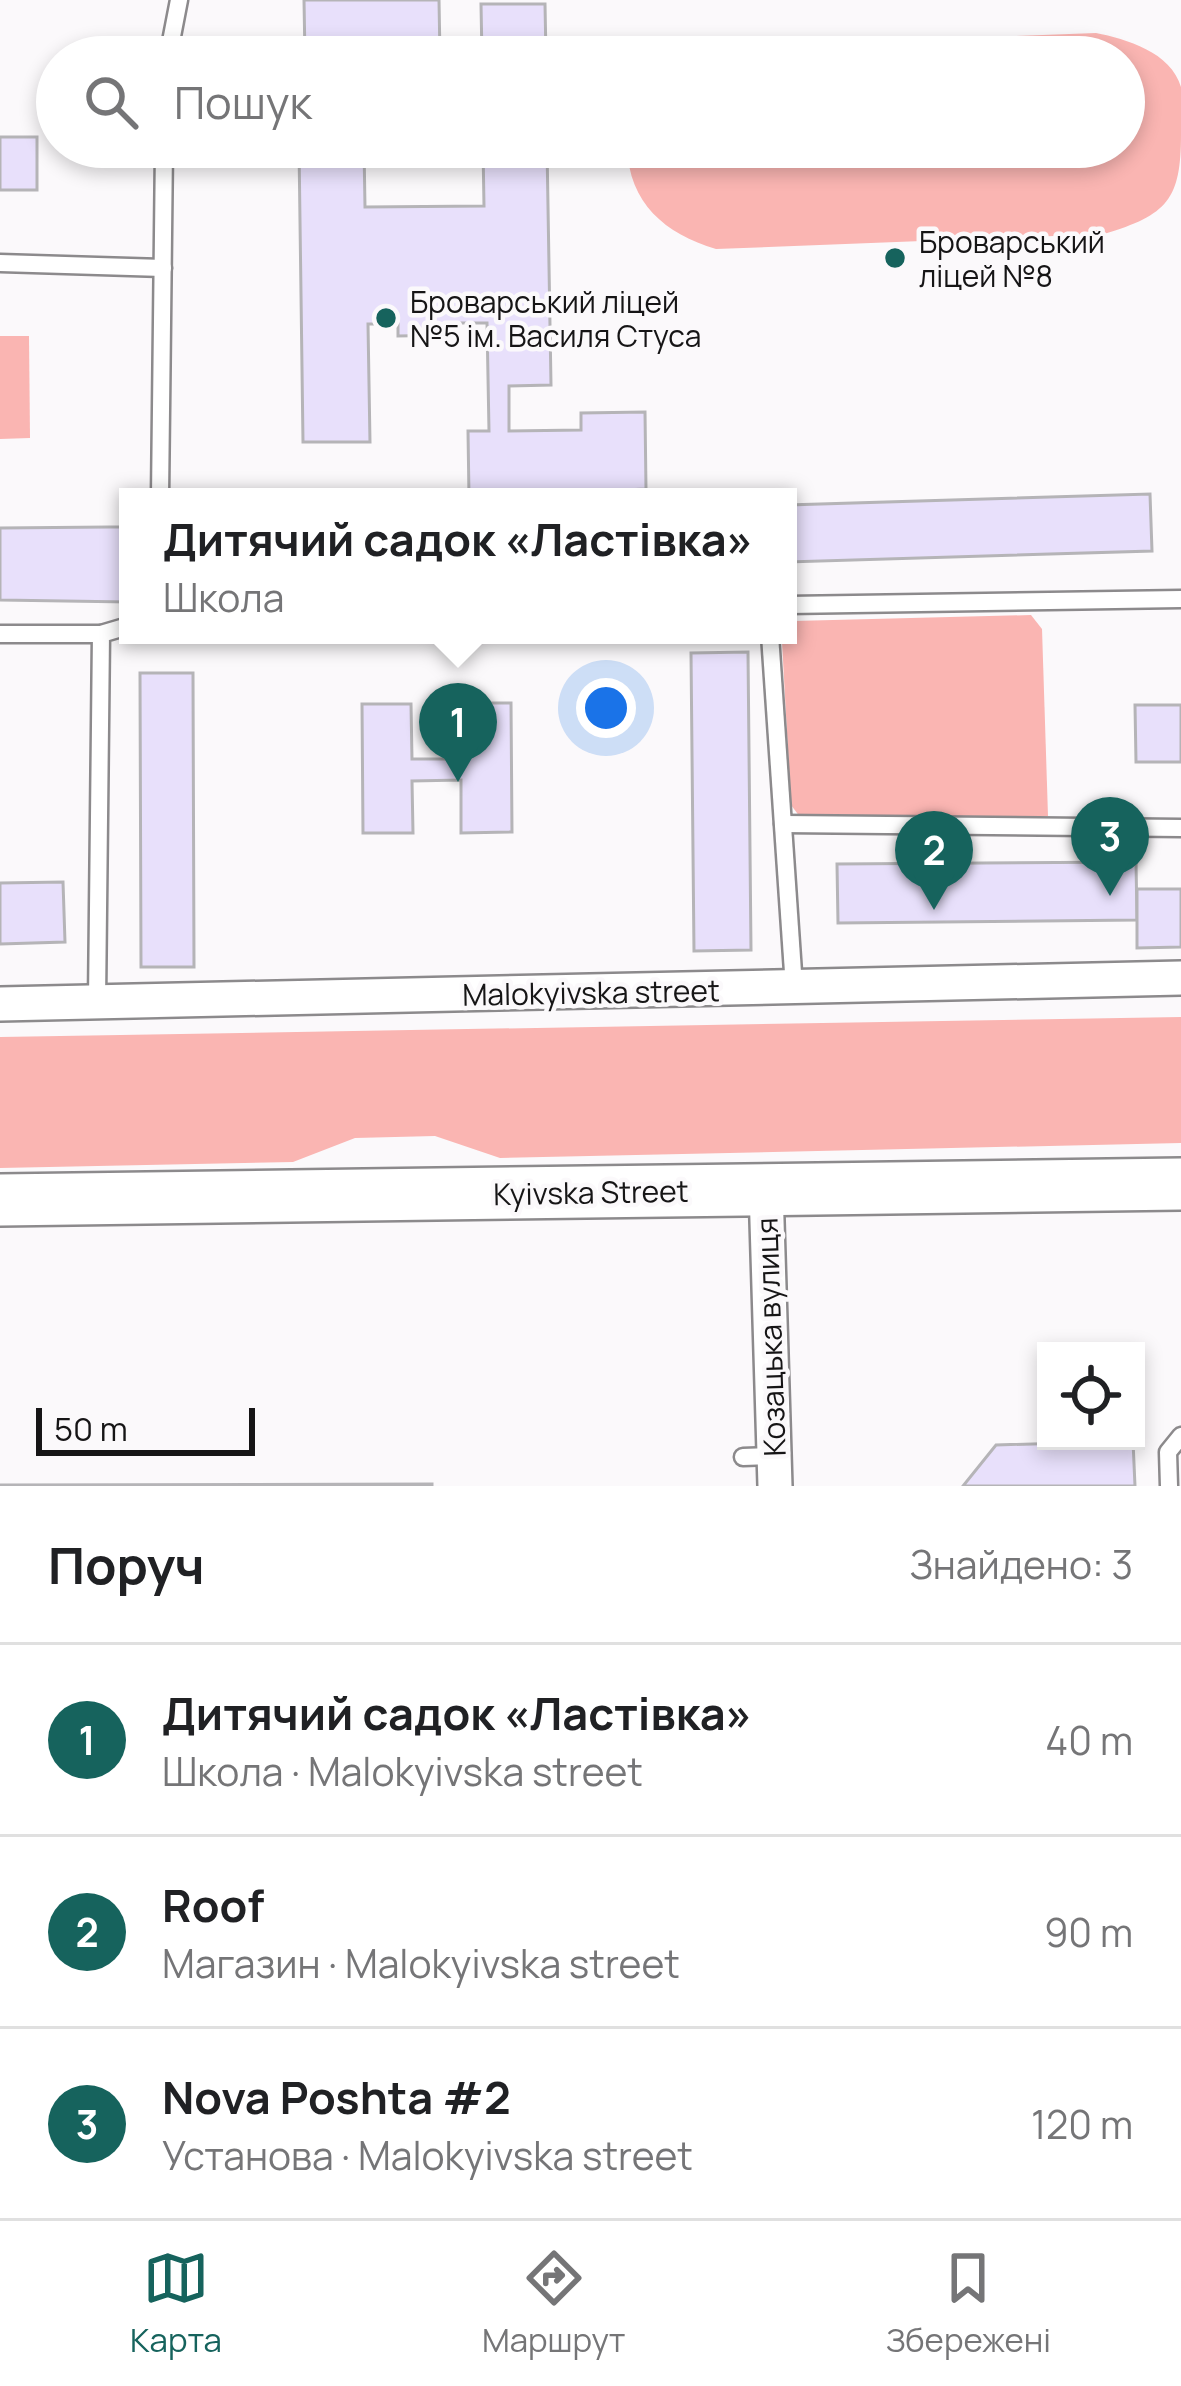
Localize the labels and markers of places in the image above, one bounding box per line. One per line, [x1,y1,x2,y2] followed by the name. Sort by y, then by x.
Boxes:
[919,221,1105,296] place label: Броварський ліцей №8
[882,245,908,271] marker: Броварський ліцей №8
[410,281,701,356] place label: Броварський ліцей №5 ім. Василя Стуса
[373,305,399,331] marker: Броварський ліцей №5 ім. Василя Стуса
[419,683,497,782] pin: 1
[1071,797,1149,896] pin: 3
[895,811,973,910] pin: 2

